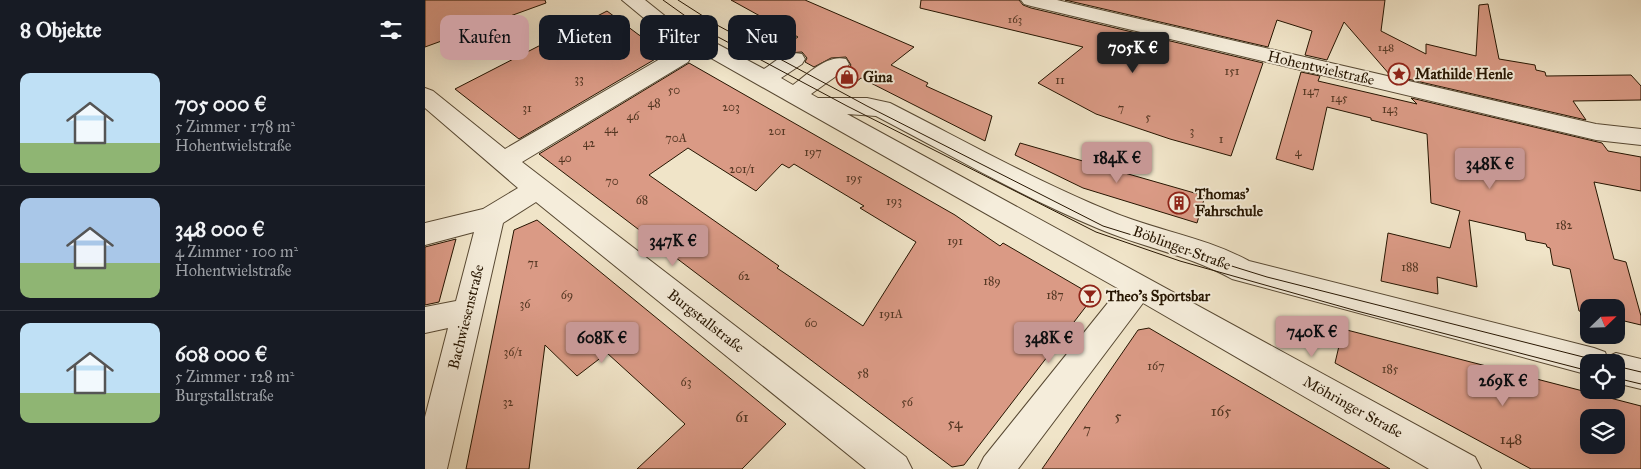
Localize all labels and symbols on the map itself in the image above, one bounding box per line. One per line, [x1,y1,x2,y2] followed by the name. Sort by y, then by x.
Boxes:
[1008,13,1022,26] house number: 163
[1092,32,1174,74] pin: 705K €
[1378,41,1394,54] house number: 148
[1266,47,1376,89] street label: Hohentwielstraße
[1387,62,1411,86] place icon: Mathilde Henle
[1225,64,1240,78] house number: 151
[835,65,859,89] shop icon: Gina
[1415,65,1514,83] place label: Mathilde Henle
[863,68,893,86] place label: Gina
[574,72,584,86] house number: 33
[1055,73,1065,87] house number: 11
[668,83,680,97] house number: 50
[1302,84,1320,98] house number: 147
[1330,91,1348,105] house number: 145
[647,96,661,110] house number: 48
[722,100,740,114] house number: 203
[522,101,532,115] house number: 31
[1118,101,1124,115] house number: 7
[1382,102,1398,116] house number: 143
[627,109,640,123] house number: 46
[1145,110,1151,124] house number: 5
[604,122,618,136] house number: 44
[768,124,786,138] house number: 201
[1190,124,1195,138] house number: 3
[665,131,687,145] house number: 70A
[1219,132,1224,146] house number: 1
[583,136,595,150] house number: 42
[1076,142,1158,184] pin: 184K €
[804,145,822,159] house number: 197
[1295,145,1302,159] house number: 4
[1449,148,1531,190] pin: 348K €
[558,151,572,165] house number: 40
[729,162,755,176] house number: 201/1
[846,171,863,185] house number: 195
[605,174,619,188] house number: 70
[1194,185,1264,220] place label: Thomas' Fahrschule
[1167,191,1191,215] building icon: Thomas' Fahrschule
[636,193,648,207] house number: 68
[886,194,902,208] house number: 193
[1555,218,1573,232] house number: 182
[1130,222,1234,274] street label: Böblinger Straße
[632,224,714,267] pin: 347K €
[947,234,963,248] house number: 191
[527,256,539,270] house number: 71
[1401,260,1419,274] house number: 188
[444,263,488,371] street label: Bachwiesenstraße
[738,269,750,283] house number: 62
[983,274,1001,288] house number: 189
[1078,284,1102,308] bar icon: Theo's Sportsbar
[664,285,748,357] street label: Burgstallstraße
[1105,287,1211,306] place label: Theo's Sportsbar
[561,288,573,302] house number: 69
[1046,288,1064,302] house number: 187
[520,297,531,311] house number: 36
[1580,299,1625,344] north arrow
[879,307,903,321] house number: 191A
[804,316,818,330] house number: 60
[1271,316,1353,358] pin: 740K €
[561,322,643,364] pin: 608K €
[1008,322,1090,364] pin: 348K €
[504,345,523,359] house number: 36/1
[1147,359,1165,373] house number: 167
[1382,362,1399,376] house number: 185
[1462,364,1544,407] pin: 269K €
[857,366,869,380] house number: 58
[1300,372,1406,442] street label: Möhringer Straße
[681,375,692,389] house number: 63
[503,395,513,409] house number: 32
[901,395,914,409] house number: 56
[1211,402,1231,420] house number: 165
[1115,407,1122,425] house number: 5
[735,408,749,426] house number: 61
[948,414,963,432] house number: 54
[1083,420,1091,438] house number: 7
[1500,430,1522,448] house number: 148

